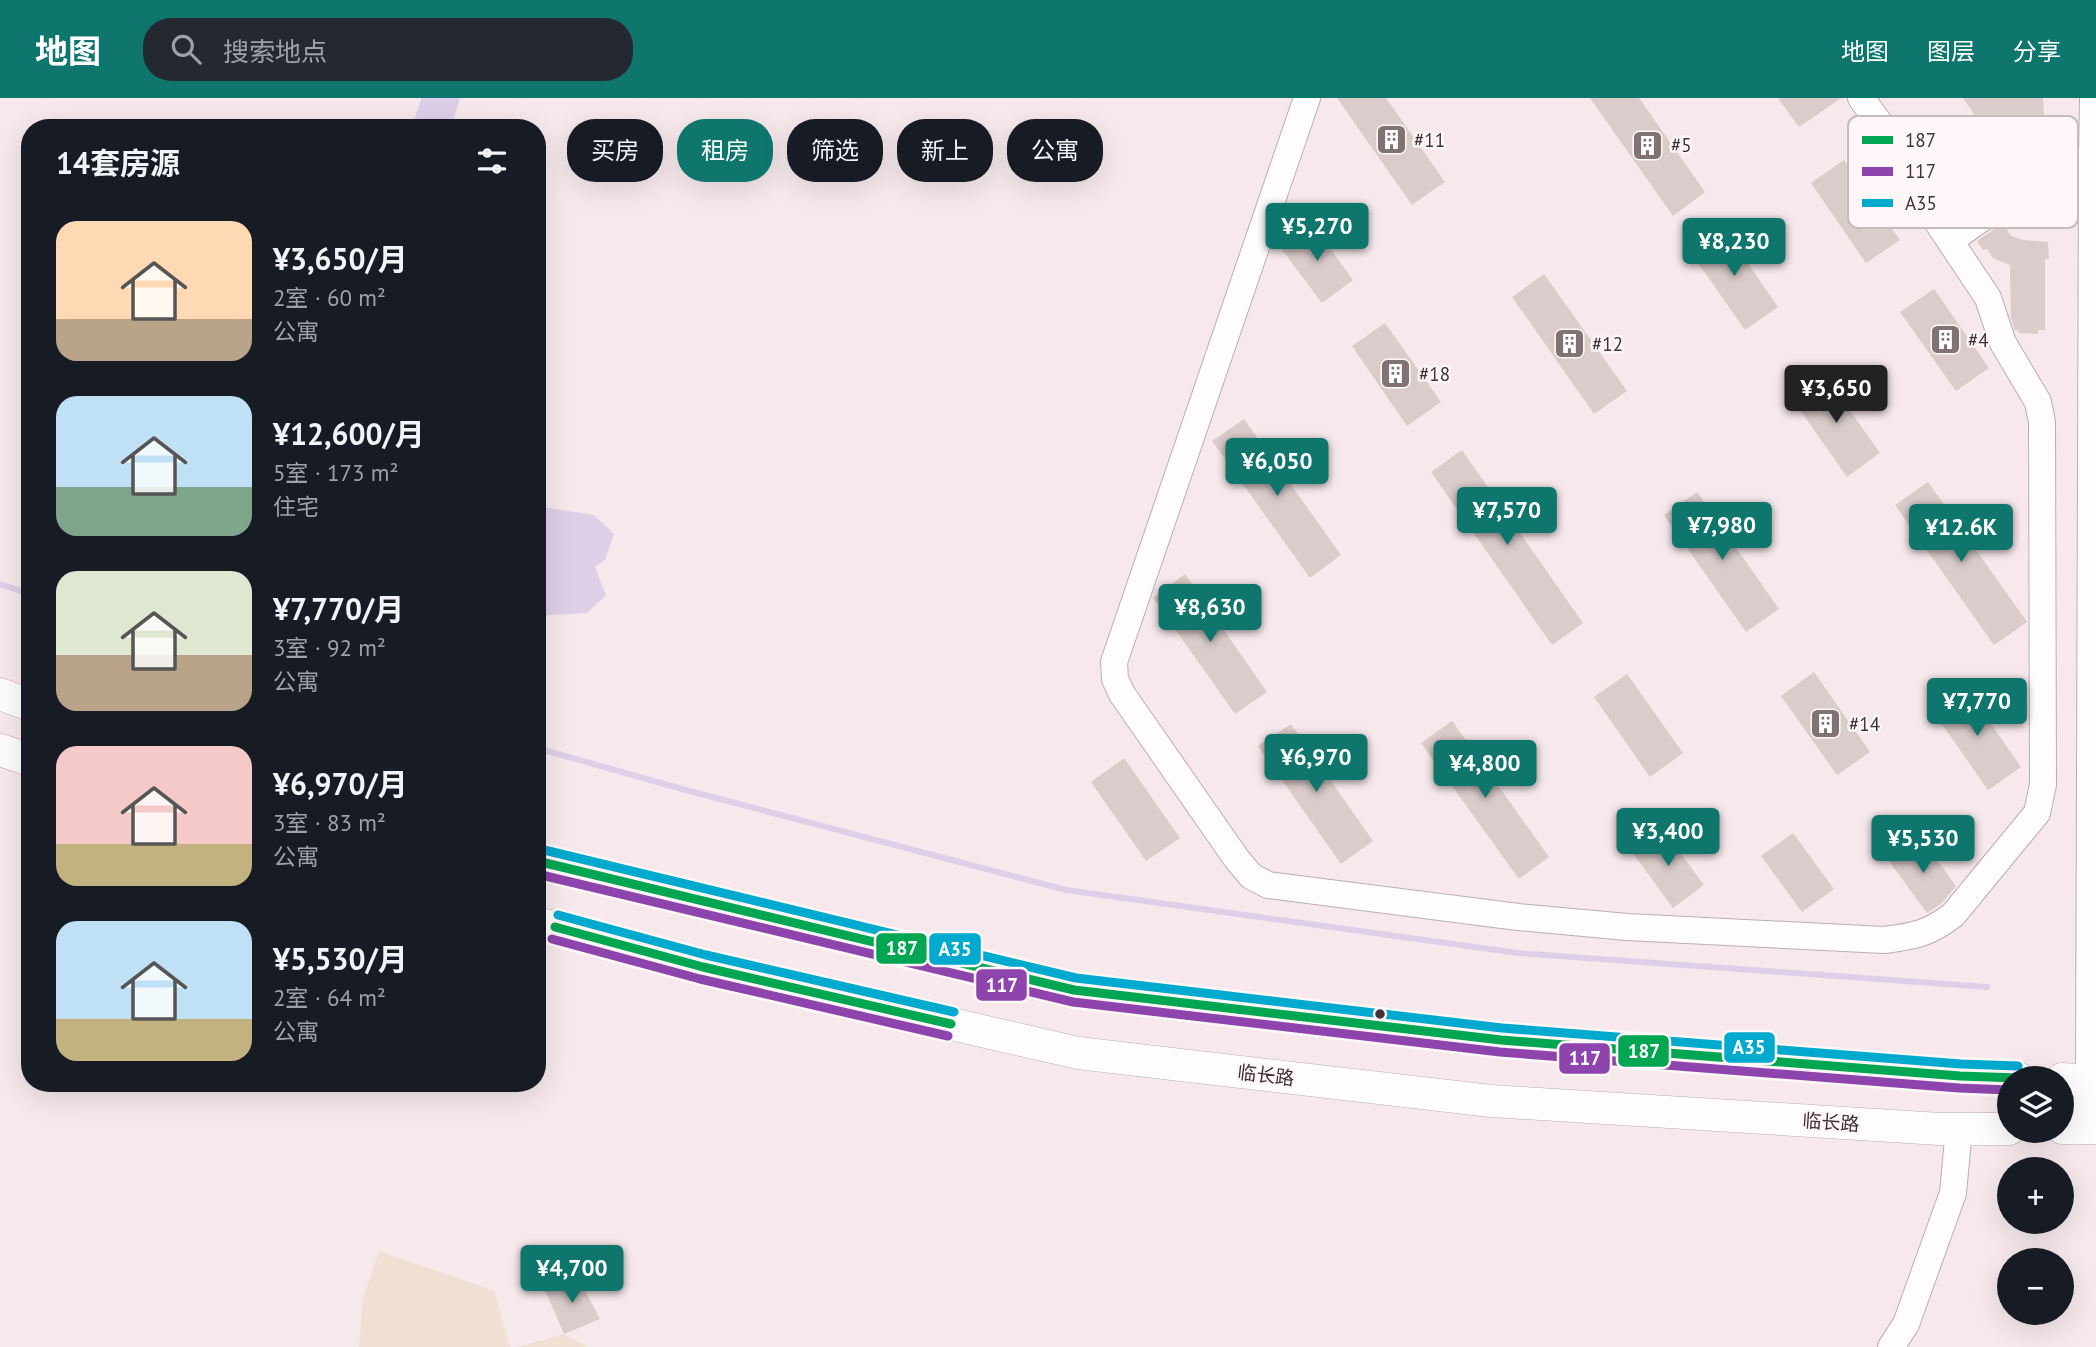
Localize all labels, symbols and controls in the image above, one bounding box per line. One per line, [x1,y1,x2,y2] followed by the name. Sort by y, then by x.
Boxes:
[143,18,633,81] search box
[35,29,101,72] text: 地图
[167,30,205,68] icon: search
[223,35,327,68] text: 搜索地点
[1841,36,1889,67] text: 地图
[1927,36,1975,67] text: 图层
[2013,36,2061,67] text: 分享
[1848,116,2078,228] legend
[567,119,663,182] chip: 买房
[677,119,773,182] chip: 租房
[787,119,883,182] chip: 筛选
[897,119,993,182] chip: 新上
[1007,119,1103,182] chip: 公寓
[1374,123,1408,157] building icon: #11
[1414,128,1445,152] place label: #11
[1631,128,1665,162] building icon: #5
[1905,128,1936,152] text: 187
[1671,133,1692,157] place label: #5
[473,142,511,180] icon: filters
[56,143,180,182] text: 14套房源
[1905,159,1936,183] text: 117
[1905,191,1937,215] text: A35
[1260,204,1374,263] pin: ¥5,270
[1281,211,1353,240] text: ¥5,270
[1677,218,1791,278] pin: ¥8,230
[1698,226,1770,255] text: ¥8,230
[273,239,408,278] text: ¥3,650/月
[112,249,196,333] icon: home
[273,283,386,312] text: 2室 · 60 m²
[273,317,319,346] text: 公寓
[1928,323,1962,357] building icon: #4
[1552,327,1586,361] building icon: #12
[1968,328,1989,352] place label: #4
[1592,332,1623,356] place label: #12
[1379,357,1413,391] building icon: #18
[1419,362,1450,386] place label: #18
[1779,366,1893,425] pin: ¥3,650
[1800,373,1872,402] text: ¥3,650
[273,414,425,453] text: ¥12,600/月
[112,424,196,508] icon: home
[1220,438,1334,498] pin: ¥6,050
[1241,446,1313,475] text: ¥6,050
[273,458,398,487] text: 5室 · 173 m²
[1450,488,1564,547] pin: ¥7,570
[273,492,319,521] text: 住宅
[1473,495,1541,524] text: ¥7,570
[1665,503,1779,562] pin: ¥7,980
[1904,504,2018,564] pin: ¥12.6K
[1688,510,1756,539] text: ¥7,980
[1925,512,1997,541] text: ¥12.6K
[1153,584,1267,644] pin: ¥8,630
[273,589,404,628] text: ¥7,770/月
[1174,592,1246,621] text: ¥8,630
[112,599,196,683] icon: home
[273,633,386,662] text: 3室 · 92 m²
[273,667,319,696] text: 公寓
[1920,678,2034,738] pin: ¥7,770
[1943,686,2011,715] text: ¥7,770
[1809,707,1843,741] building icon: #14
[1849,712,1880,736] place label: #14
[1259,734,1373,794] pin: ¥6,970
[1428,740,1542,800] pin: ¥4,800
[1280,742,1352,771] text: ¥6,970
[1449,748,1521,777] text: ¥4,800
[273,764,408,803] text: ¥6,970/月
[112,774,196,858] icon: home
[273,808,386,837] text: 3室 · 83 m²
[1611,808,1725,868] pin: ¥3,400
[1632,816,1704,845] text: ¥3,400
[1866,816,1980,875] pin: ¥5,530
[1887,823,1959,852] text: ¥5,530
[273,842,319,871] text: 公寓
[875,932,928,965] line badge: 187
[928,932,982,966] line badge: A35
[886,936,918,960] text: 187
[938,937,972,961] text: A35
[273,939,408,978] text: ¥5,530/月
[112,949,196,1033] icon: home
[975,968,1028,1002] line badge: 117
[986,973,1018,997] text: 117
[273,983,386,1012] text: 2室 · 64 m²
[1373,1007,1387,1021] unlabelled marker
[273,1017,319,1046] text: 公寓
[1723,1031,1776,1064] line badge: A35
[1617,1034,1670,1068] line badge: 187
[1732,1035,1766,1059] text: A35
[1628,1039,1660,1063] text: 187
[1558,1042,1611,1075] line badge: 117
[1569,1046,1601,1070] text: 117
[1236,1060,1296,1090] street label: 临长路
[1997,1066,2074,1325] map controls
[1997,1066,2074,1143] button: layers
[1802,1108,1860,1136] street label: 临长路
[1997,1157,2074,1234] button: +
[515,1246,629,1305] pin: ¥4,700
[1997,1248,2074,1325] button: −
[536,1253,608,1282] text: ¥4,700

